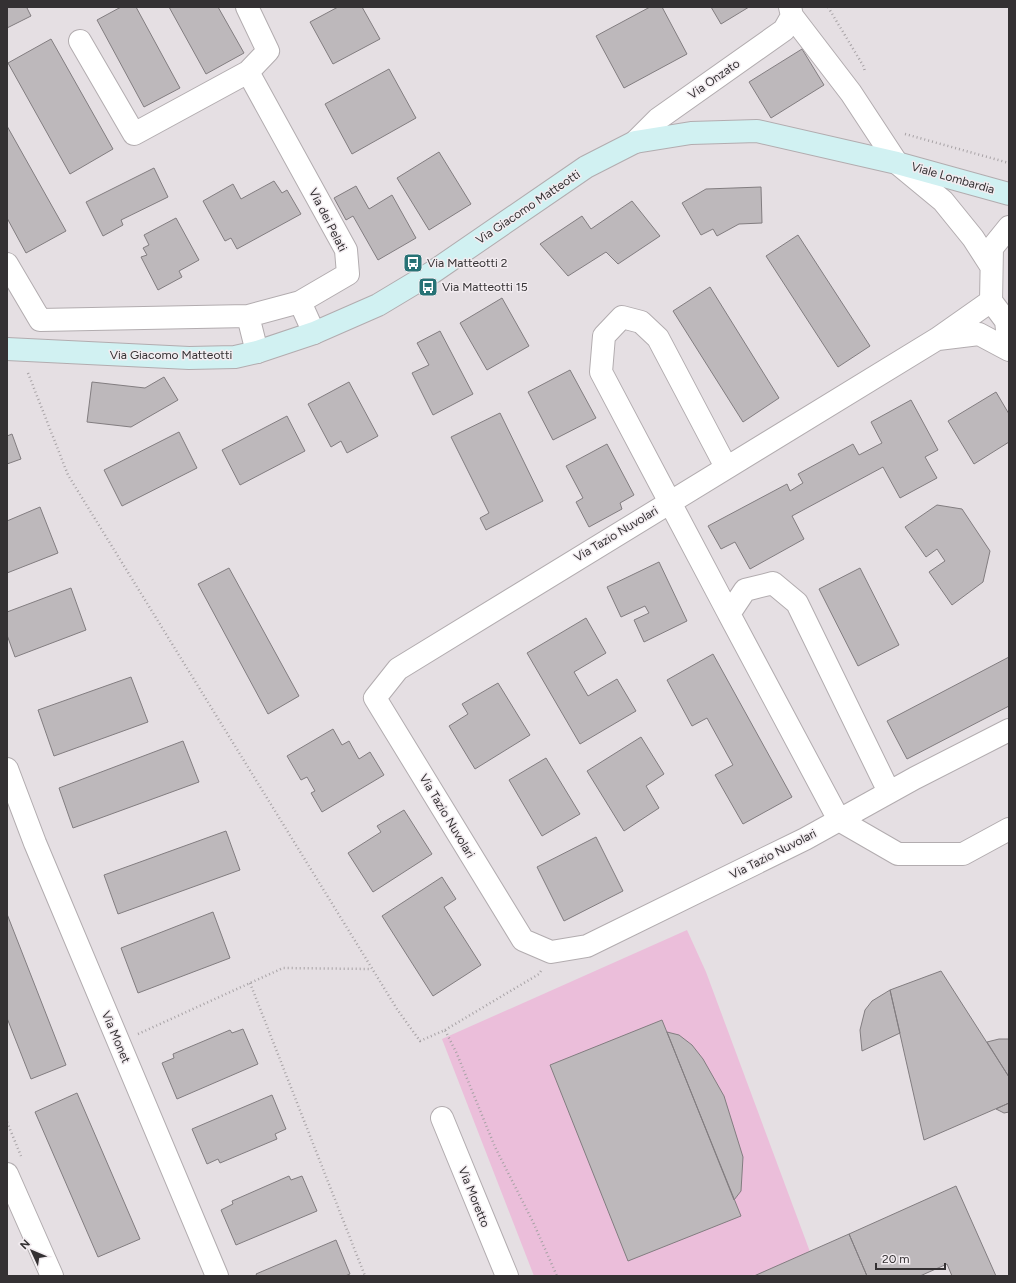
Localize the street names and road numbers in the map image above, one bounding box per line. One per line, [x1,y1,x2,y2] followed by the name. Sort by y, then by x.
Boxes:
[686,56,742,102] street label: Via Onzato
[910,159,996,197] street label: Viale Lombardia
[473,167,583,247] street label: Via Giacomo Matteotti
[306,186,350,254] street label: Via dei Pelati
[110,348,232,362] street label: Via Giacomo Matteotti
[571,503,661,565] street label: Via Tazio Nuvolari
[416,771,478,861] street label: Via Tazio Nuvolari
[727,826,819,882] street label: Via Tazio Nuvolari
[99,1009,133,1066] street label: Via Monet
[456,1165,492,1229] street label: Via Moretto

